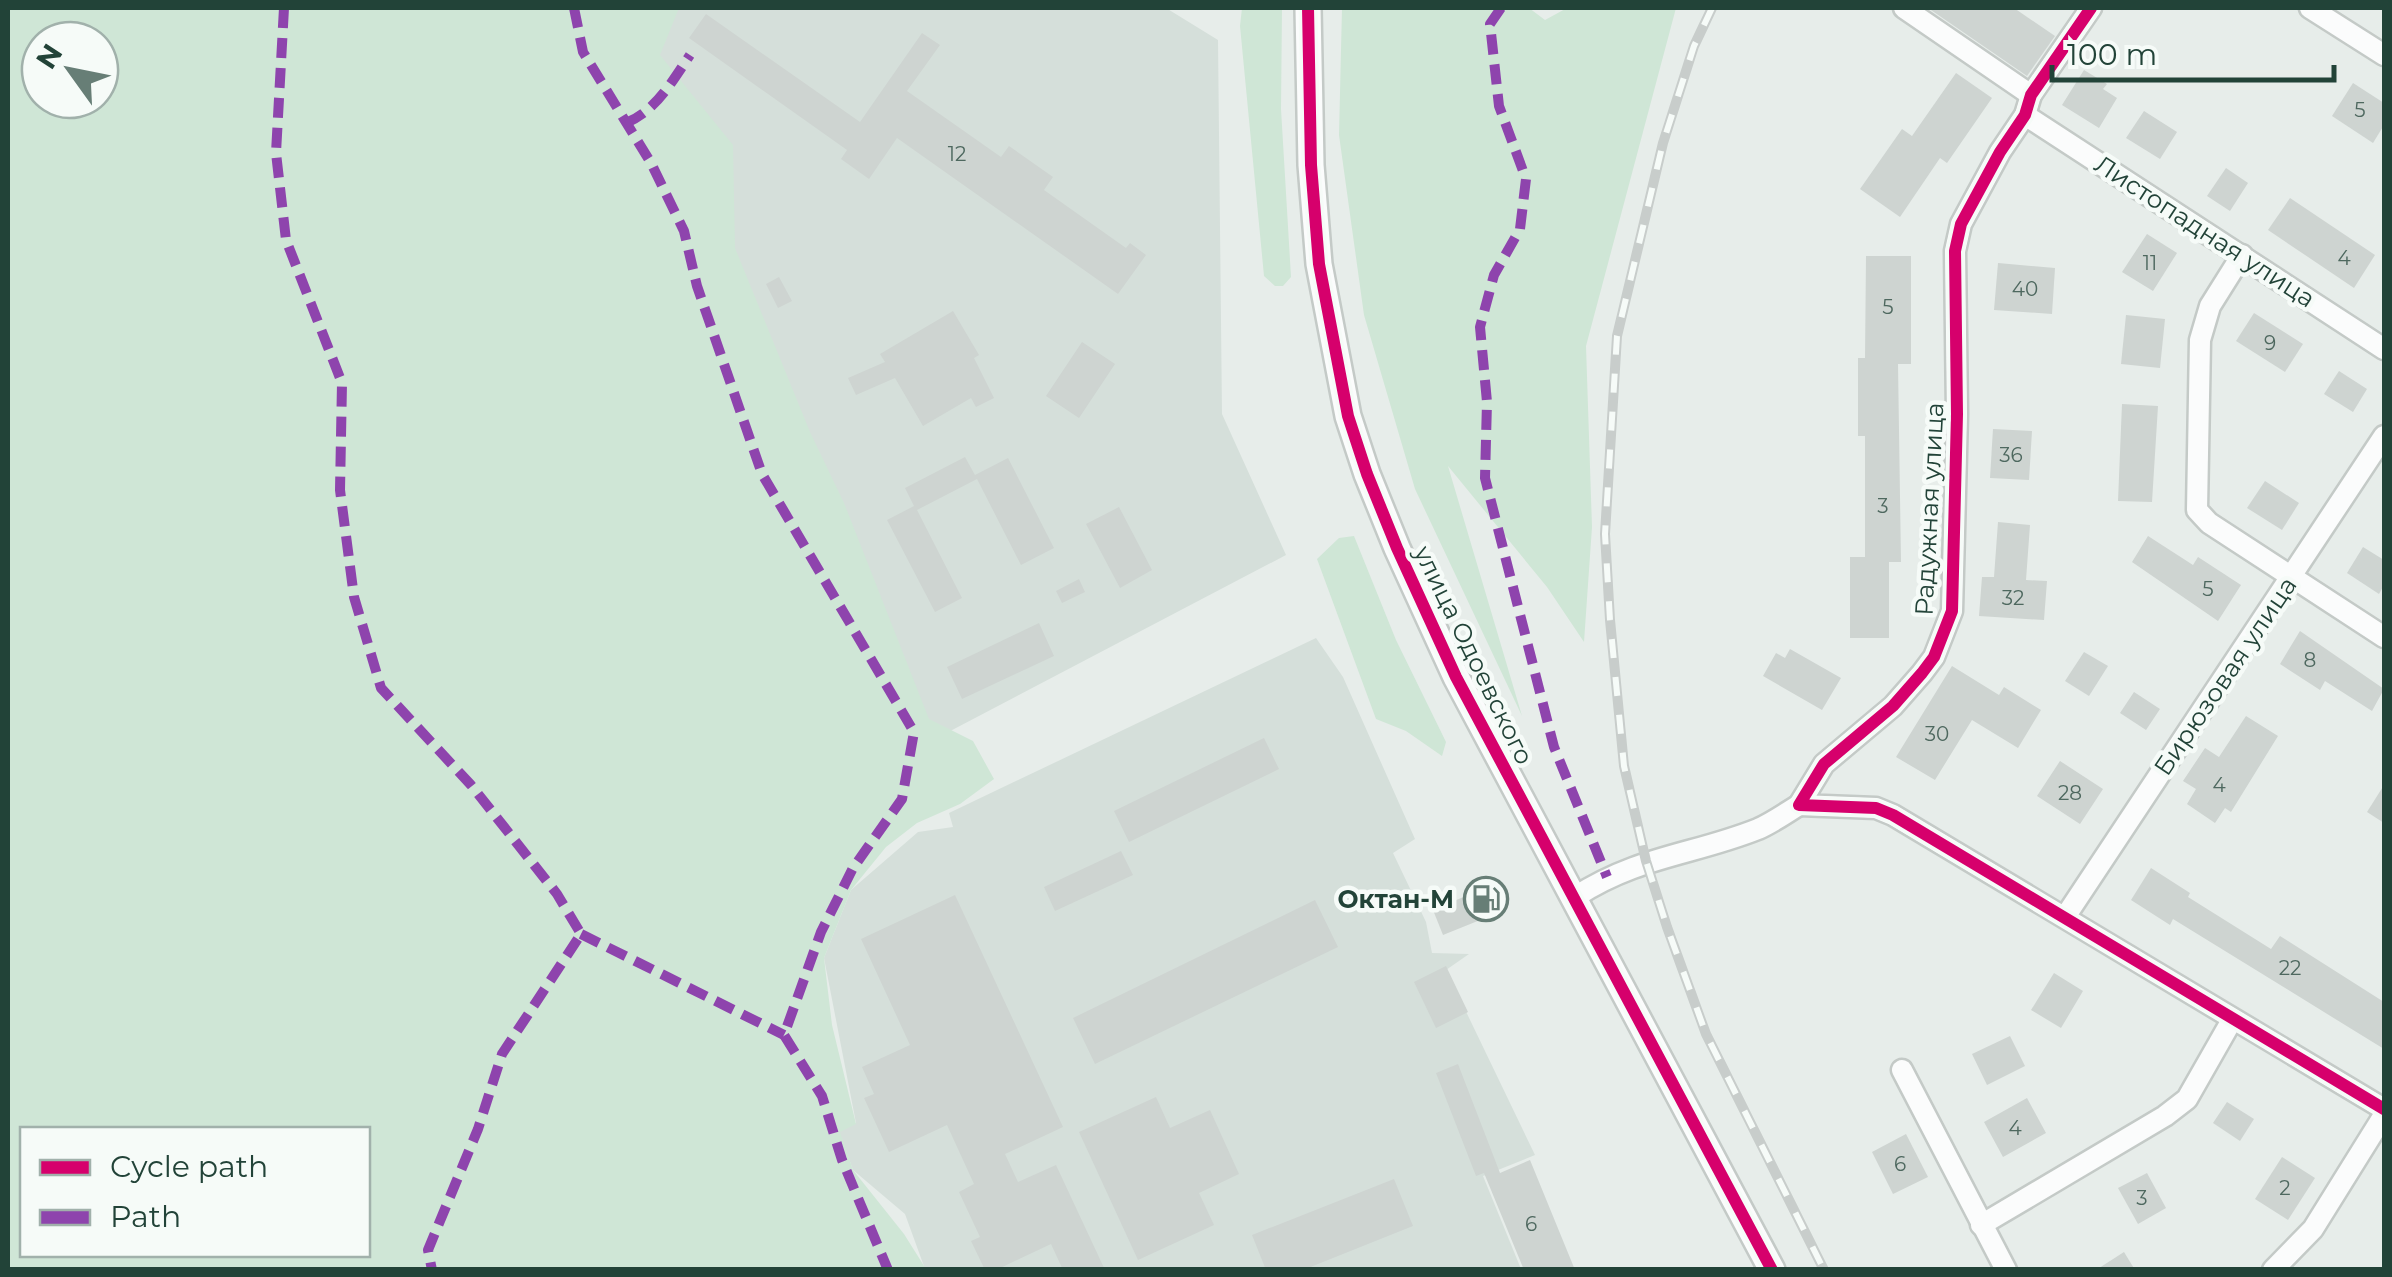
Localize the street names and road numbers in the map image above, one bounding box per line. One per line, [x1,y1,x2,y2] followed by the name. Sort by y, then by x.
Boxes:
[2089,149,2321,313] street label: Листопадная улица
[1908,402,1950,616] street label: Радужная улица
[1408,540,1540,769] street label: улица Одоевского
[2147,571,2303,781] street label: Бирюзовая улица

